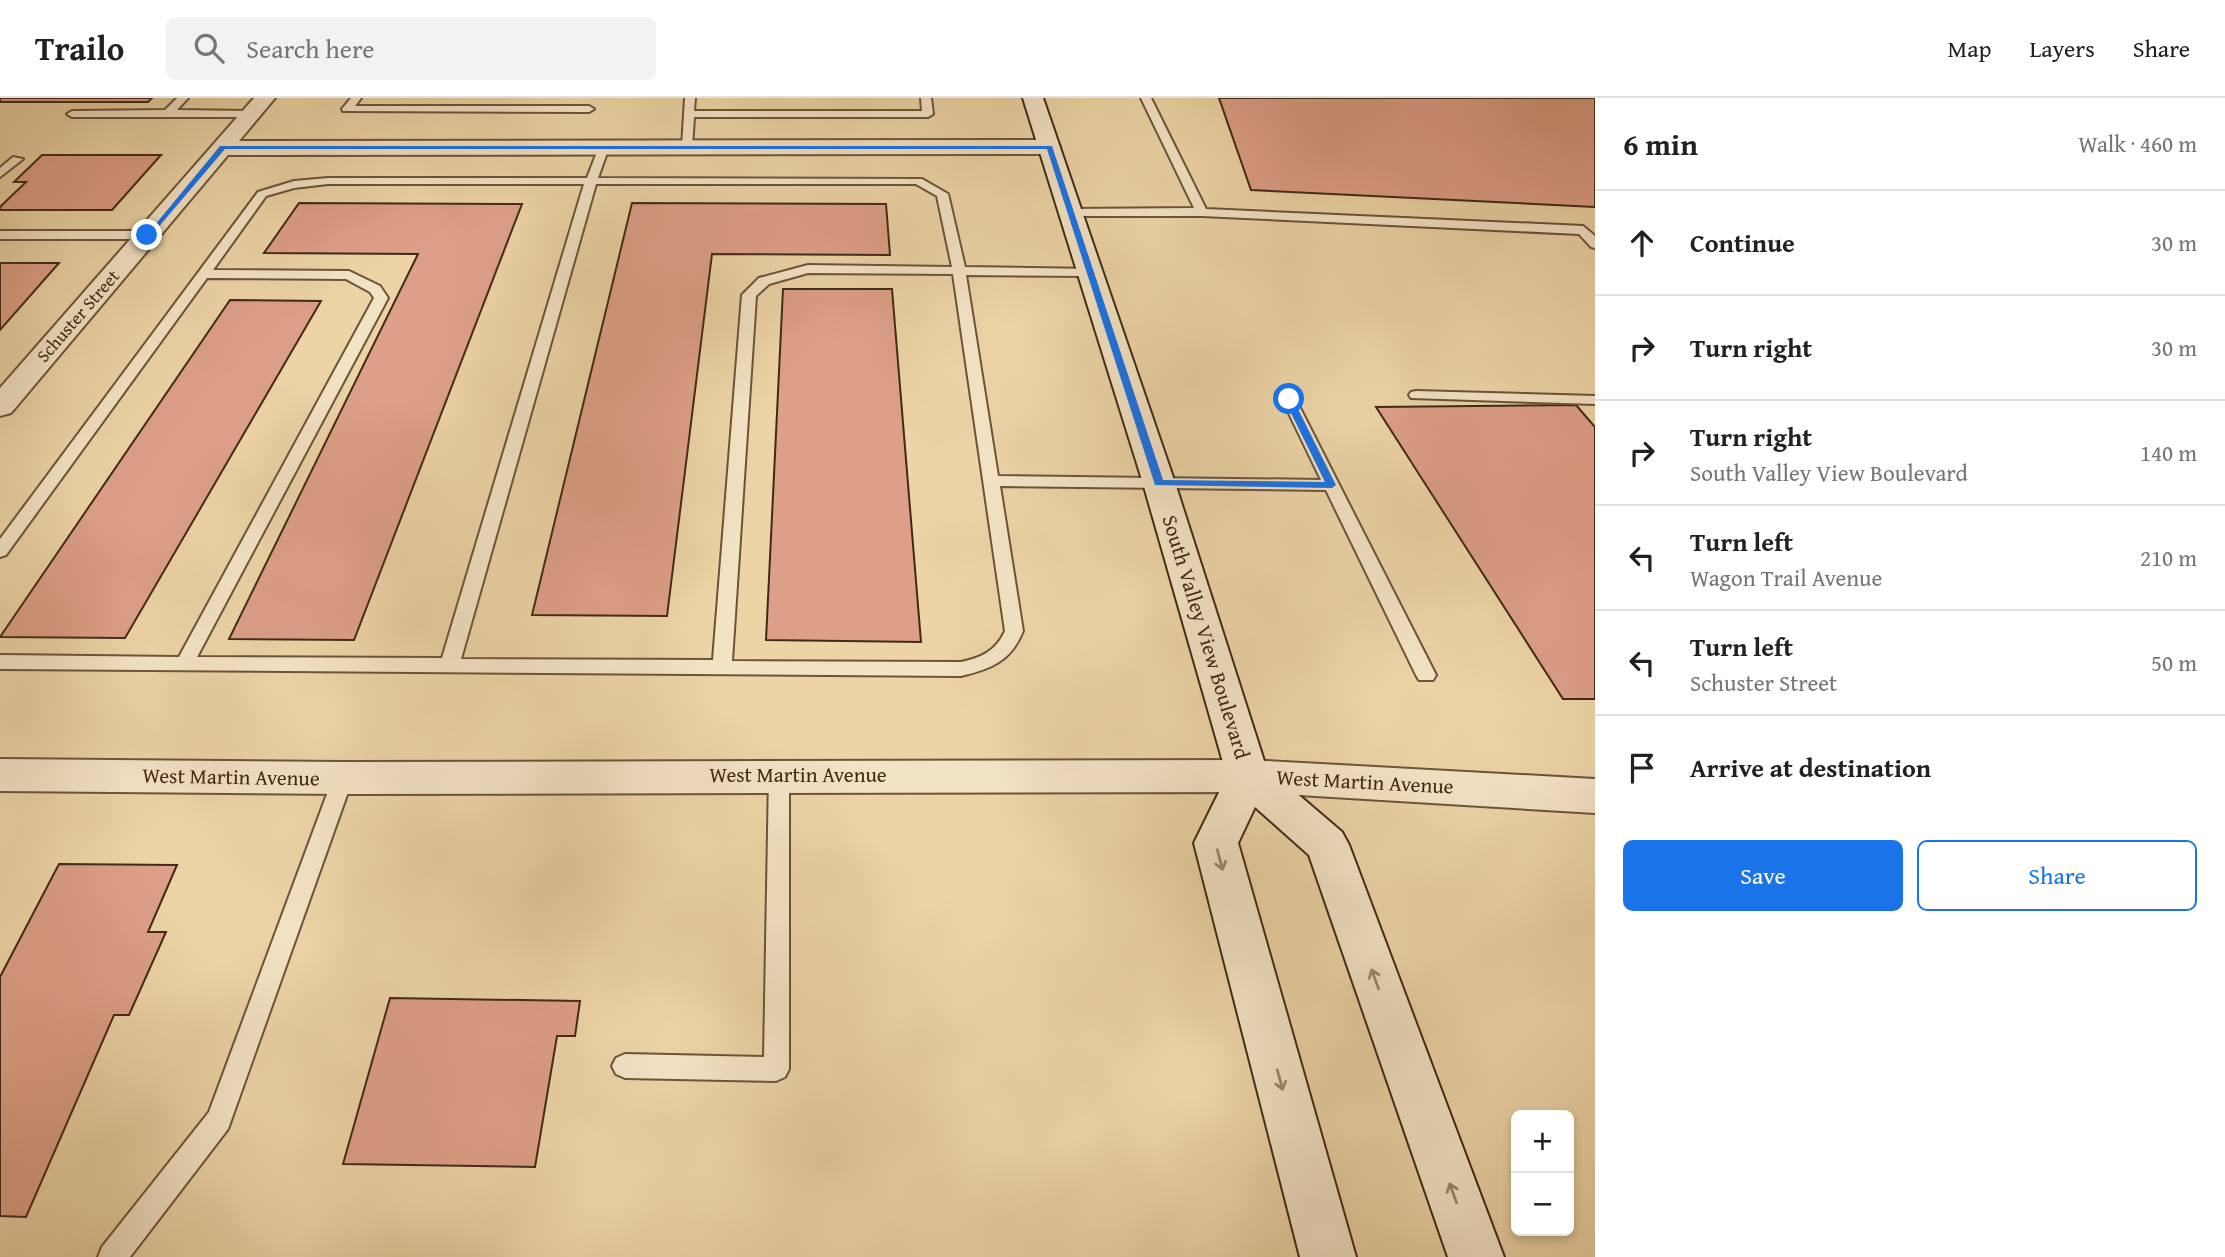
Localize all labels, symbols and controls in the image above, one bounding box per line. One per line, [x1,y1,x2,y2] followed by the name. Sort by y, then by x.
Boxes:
[166,17,656,80] search box
[35,24,124,72] text: Trailo
[190,29,228,67] icon: search
[246,29,375,68] text: Search here
[1948,31,1991,66] text: Map
[2029,31,2095,66] text: Layers
[2133,31,2190,66] text: Share
[1623,122,1698,166] text: 6 min
[2078,127,2197,160] text: Walk · 460 m
[131,219,162,250] route end
[1690,223,1795,262] text: Continue
[1623,224,1661,262] icon: ahead
[2151,226,2197,259] text: 30 m
[30,263,126,368] street label: Schuster Street
[1690,328,1812,367] text: Turn right
[1623,329,1661,367] icon: right
[2151,331,2197,364] text: 30 m
[1273,383,1304,414] route start
[1690,417,1812,456] text: Turn right
[1623,434,1661,472] icon: right
[2140,436,2197,469] text: 140 m
[1690,456,1968,489] text: South Valley View Boulevard
[1155,511,1259,763] street label: South Valley View Boulevard
[1690,522,1793,561] text: Turn left
[1623,539,1661,577] icon: left
[2140,541,2197,574] text: 210 m
[1690,561,1882,594] text: Wagon Trail Avenue
[1690,627,1793,666] text: Turn left
[1623,644,1661,682] icon: left
[2151,646,2197,679] text: 50 m
[1690,666,1837,699] text: Schuster Street
[1690,748,1931,787] text: Arrive at destination
[1623,749,1661,787] icon: arrive
[142,759,320,794] street label: West Martin Avenue
[709,759,887,790] street label: West Martin Avenue
[1276,761,1455,802] street label: West Martin Avenue
[1623,840,1903,911] button: Save
[1917,840,2197,911] button: Share
[1215,849,1228,871] one-way arrow
[1368,968,1381,990] one-way arrow
[1274,1068,1287,1091] one-way arrow
[1511,1110,1574,1236] map controls
[1511,1110,1574,1173] button: +
[1511,1173,1574,1236] button: −
[1445,1182,1458,1204] one-way arrow

